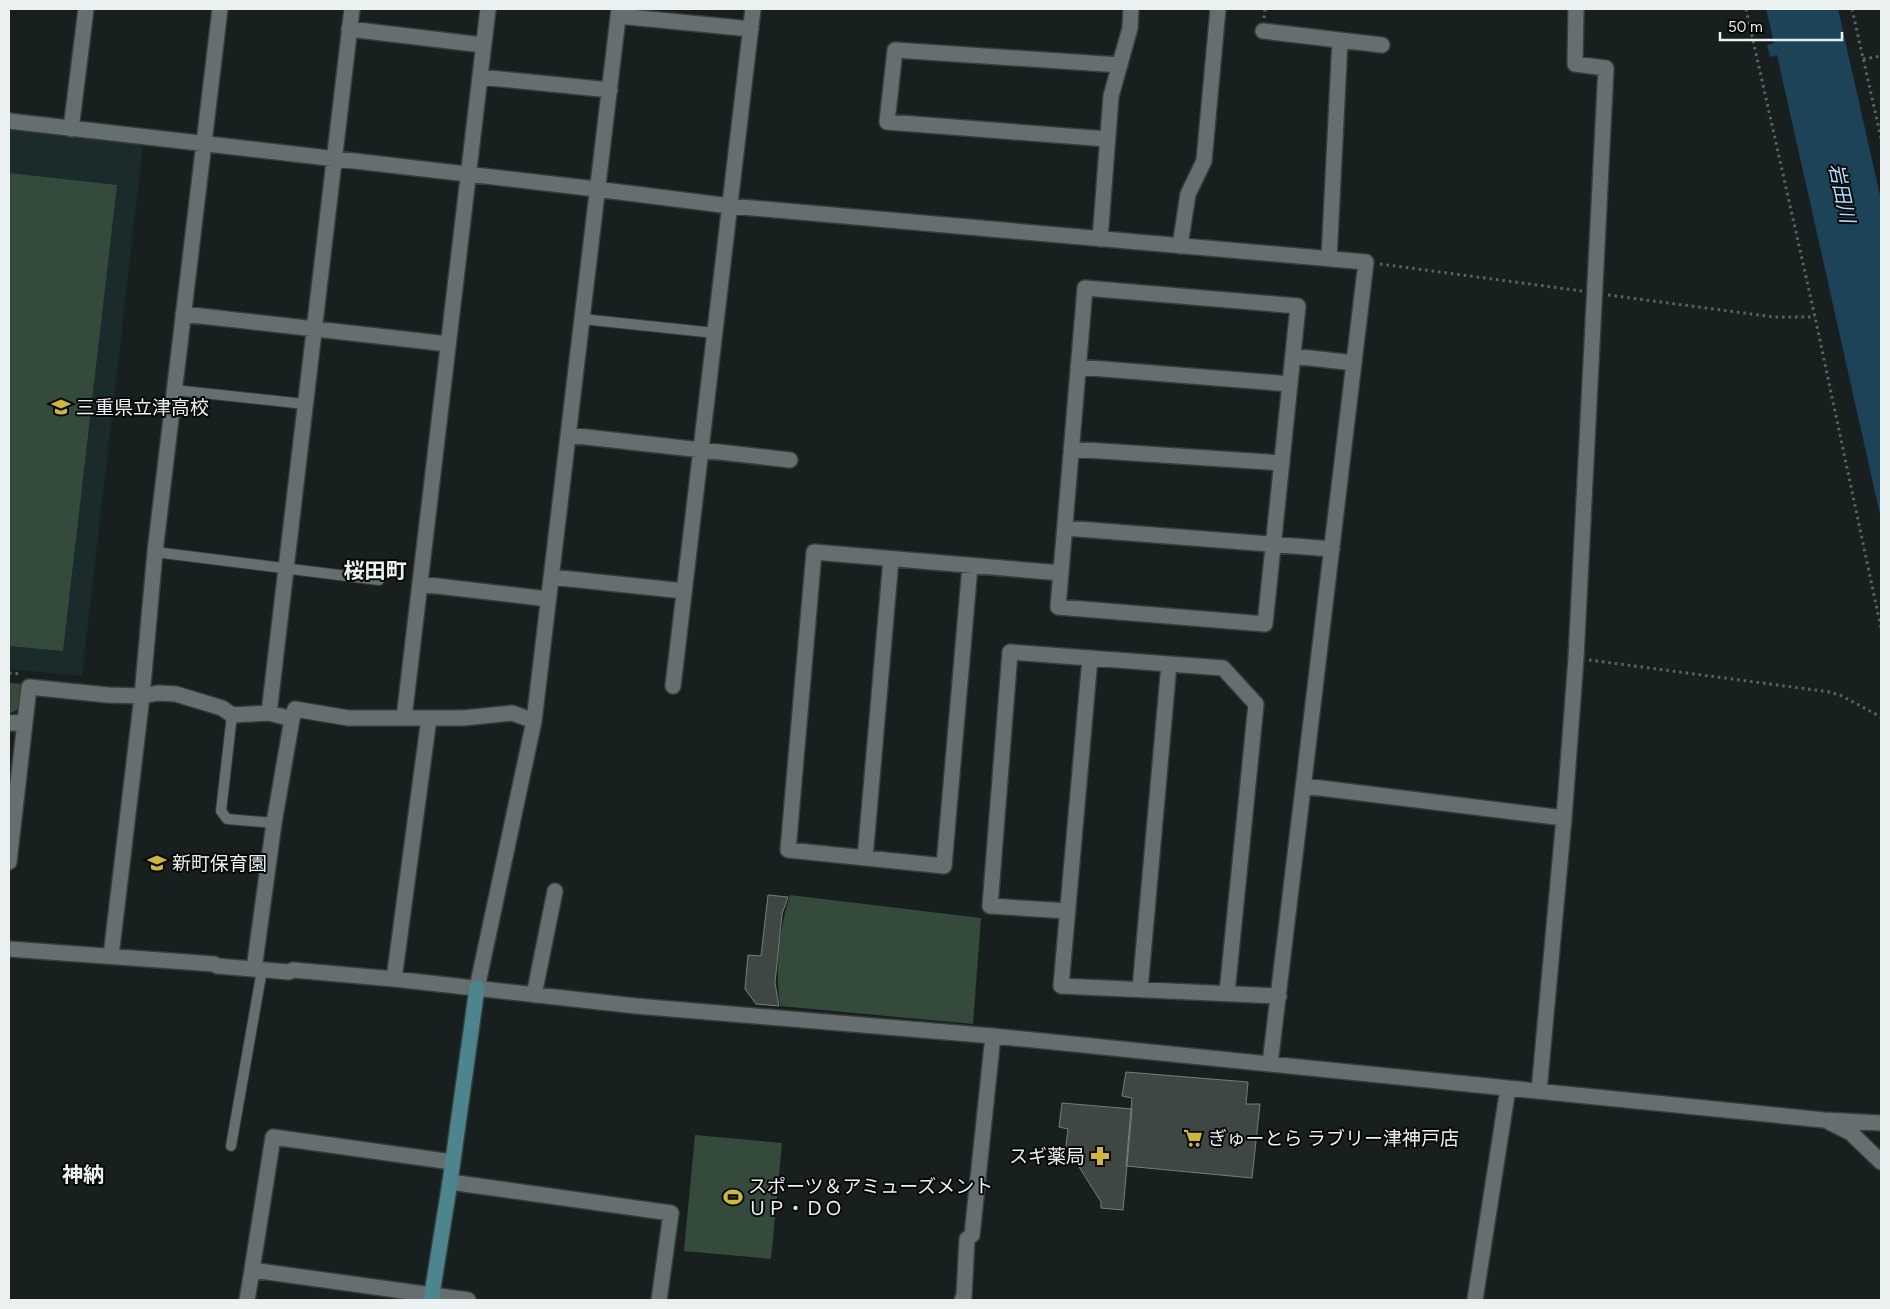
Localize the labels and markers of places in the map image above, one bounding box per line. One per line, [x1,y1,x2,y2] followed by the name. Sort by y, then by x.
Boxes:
[50,396,72,418] school or university icon: 三重県立津高校
[76,396,209,419] place label: 三重県立津高校
[146,852,168,874] school or university icon: 新町保育園
[172,852,267,875] place label: 新町保育園
[1182,1127,1204,1149] supermarket icon: ぎゅーとら ラブリー津神戸店
[1208,1127,1459,1150] place label: ぎゅーとら ラブリー津神戸店
[1009,1145,1085,1168] place label: スギ薬局
[1089,1145,1111,1167] pharmacy icon: スギ薬局
[748,1175,993,1220] place label: スポーツ＆アミューズメント ＵＰ・ＤＯ
[722,1186,744,1208] sports icon: スポーツ＆アミューズメント ＵＰ・ＤＯ

